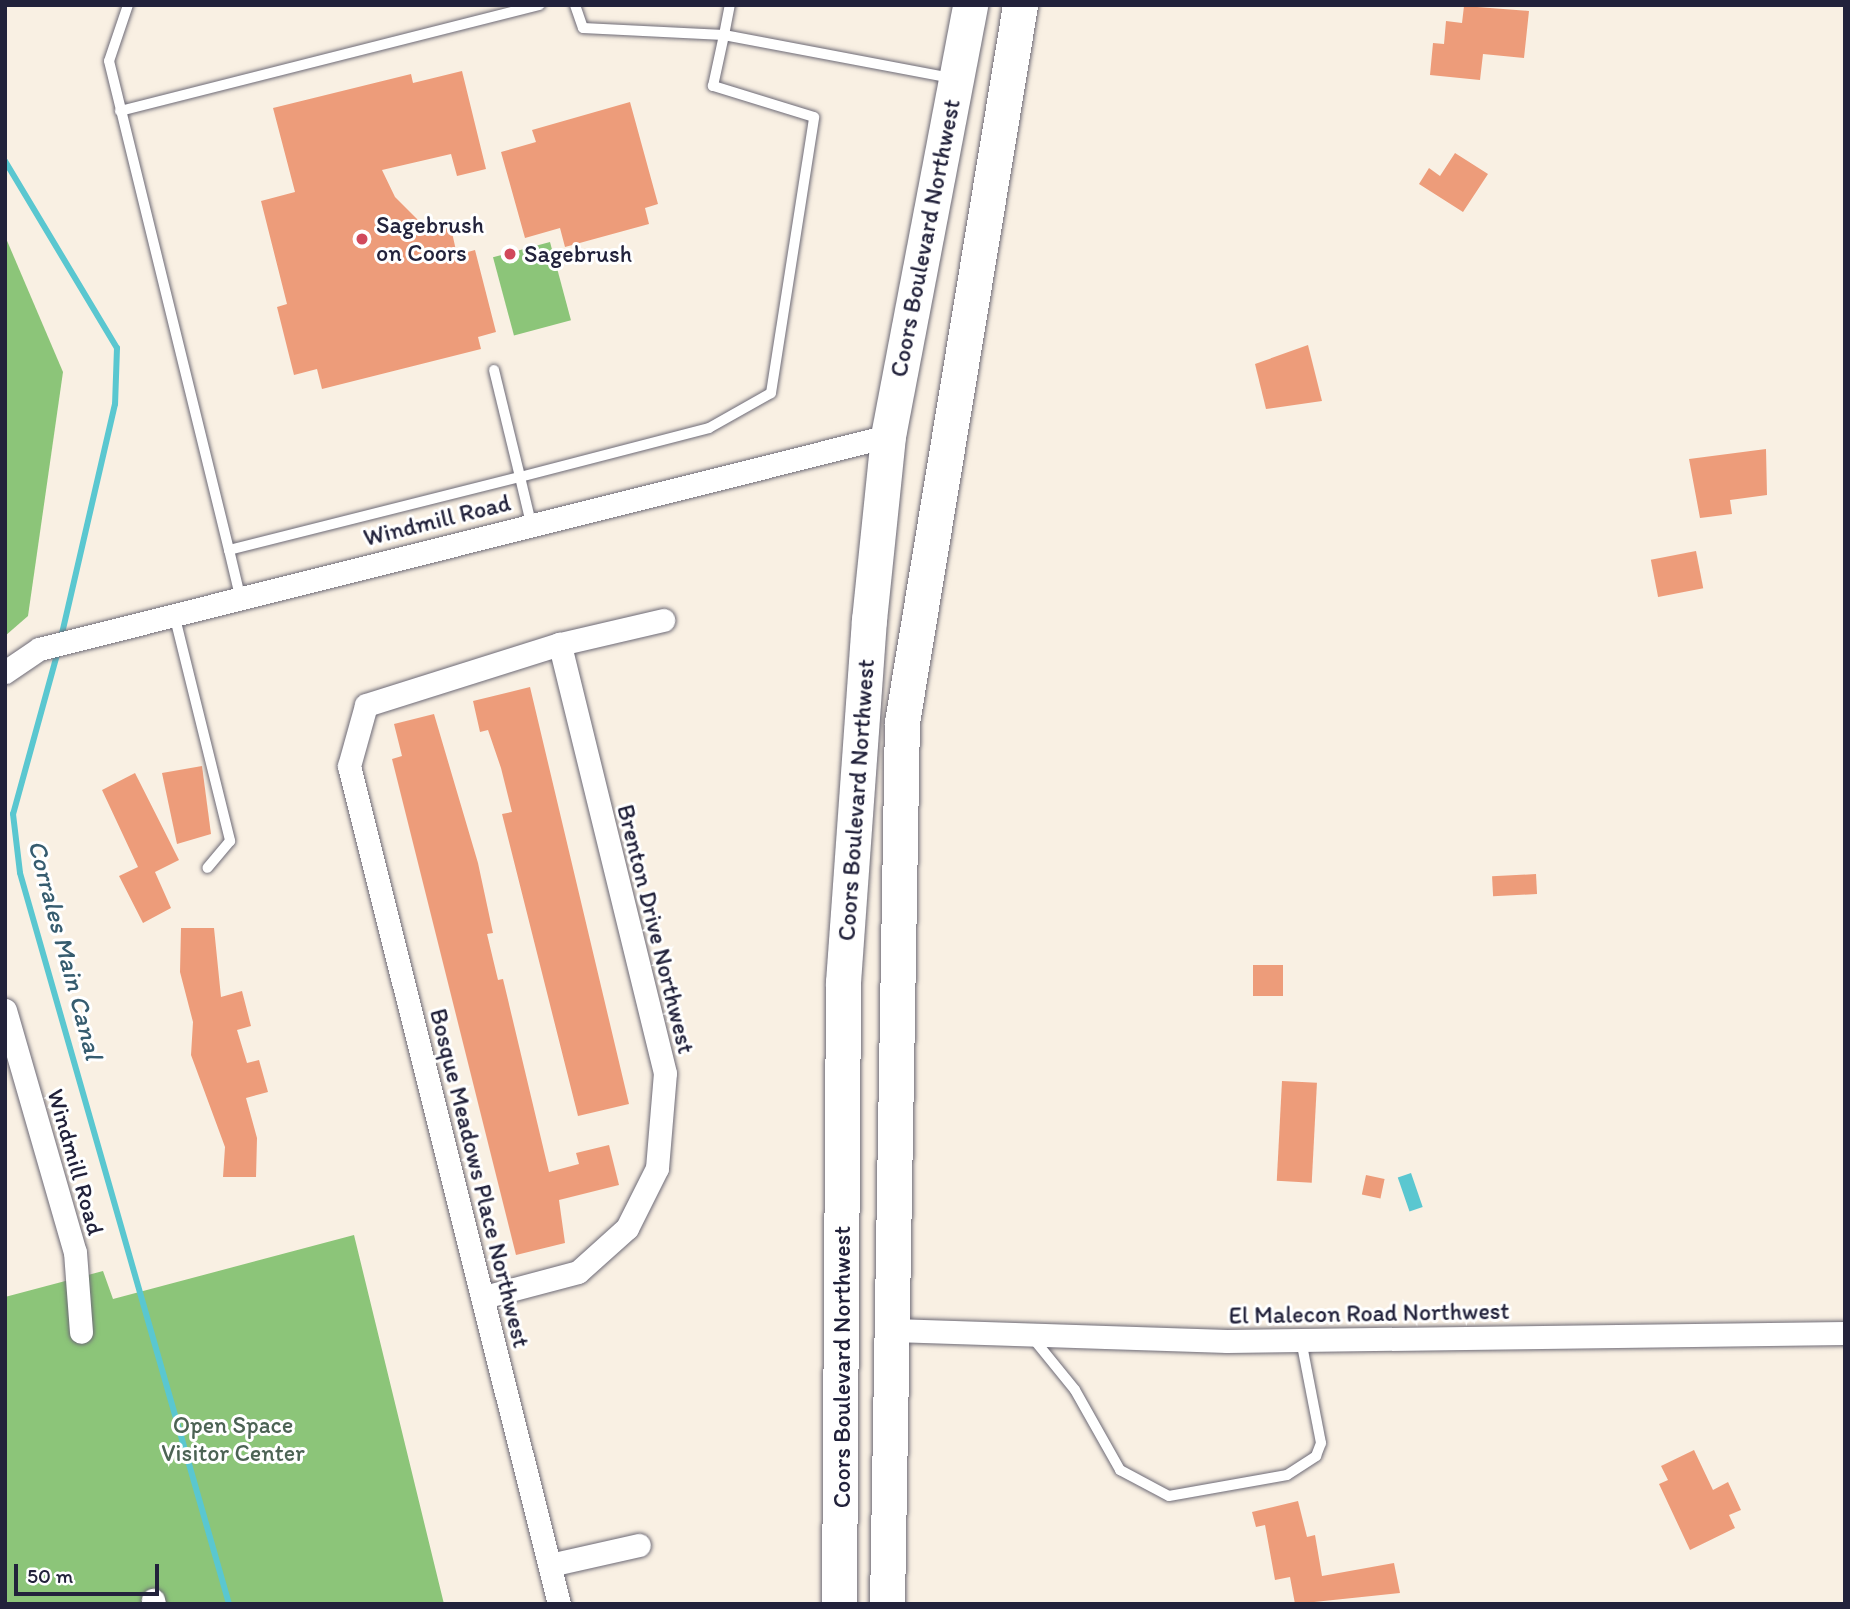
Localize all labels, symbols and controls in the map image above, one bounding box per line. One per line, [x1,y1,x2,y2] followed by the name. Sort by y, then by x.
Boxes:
[884,96,966,380] street label: Coors Boulevard Northwest
[376,211,484,267] place label: Sagebrush on Coors
[354,231,370,247] marker: Sagebrush on Coors
[524,240,632,268] place label: Sagebrush
[502,246,518,262] marker: Sagebrush
[361,488,513,552] street label: Windmill Road
[832,657,880,943] street label: Coors Boulevard Northwest
[611,801,701,1057] street label: Brenton Drive Northwest
[21,837,109,1063] water label: Corrales Main Canal
[424,1005,536,1351] street label: Bosque Meadows Place Northwest
[41,1086,111,1238] street label: Windmill Road
[828,1225,856,1509] street label: Coors Boulevard Northwest
[1228,1296,1510,1330] street label: El Malecon Road Northwest
[161,1411,305,1467] park label: Open Space Visitor Center
[18,1550,163,1594] scale bar
[27,1563,73,1588] text: 50 m

